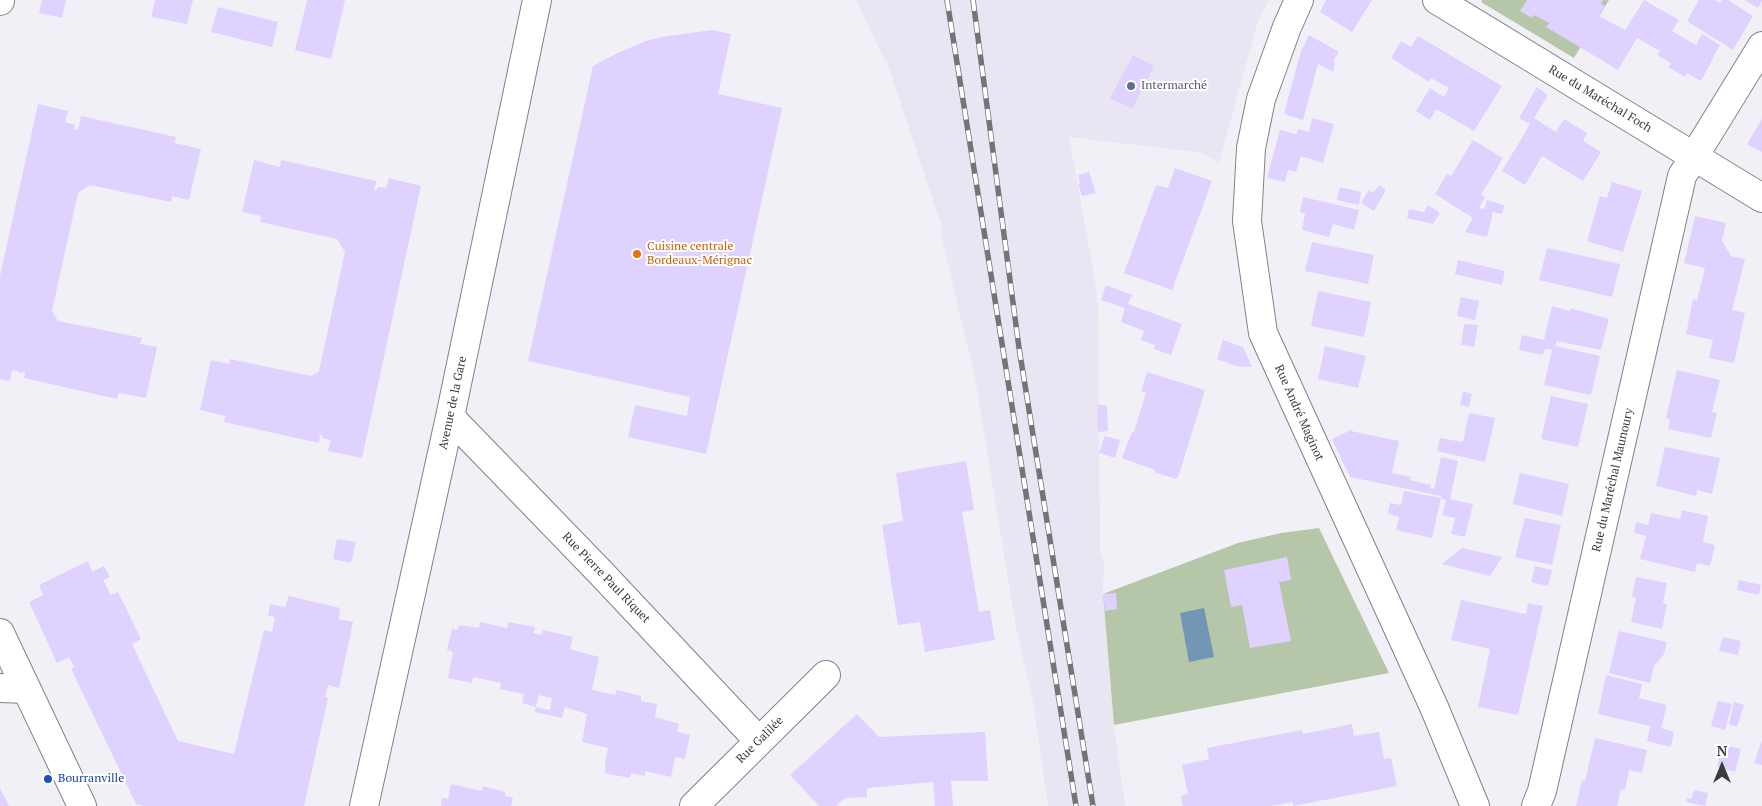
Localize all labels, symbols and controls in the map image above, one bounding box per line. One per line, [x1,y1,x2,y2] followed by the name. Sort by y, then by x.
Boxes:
[1546,62,1654,136] street label: Rue du Maréchal Foch
[1141,79,1207,93] place label: Intermarché
[1125,80,1137,92] marker: Intermarché
[647,240,752,268] place label: Cuisine centrale Bordeaux-Mérignac
[631,248,643,260] marker: Cuisine centrale Bordeaux-Mérignac
[436,355,470,451] street label: Avenue de la Gare
[1271,363,1327,463] street label: Rue André Maginot
[1589,407,1637,553] street label: Rue du Maréchal Maunoury
[559,530,653,626] street label: Rue Pierre Paul Riquet
[733,713,787,767] street label: Rue Galilée
[1697,741,1747,791] north arrow
[1717,741,1727,760] text: N
[58,772,124,786] place label: Bourranville
[42,773,54,785] marker: Bourranville

